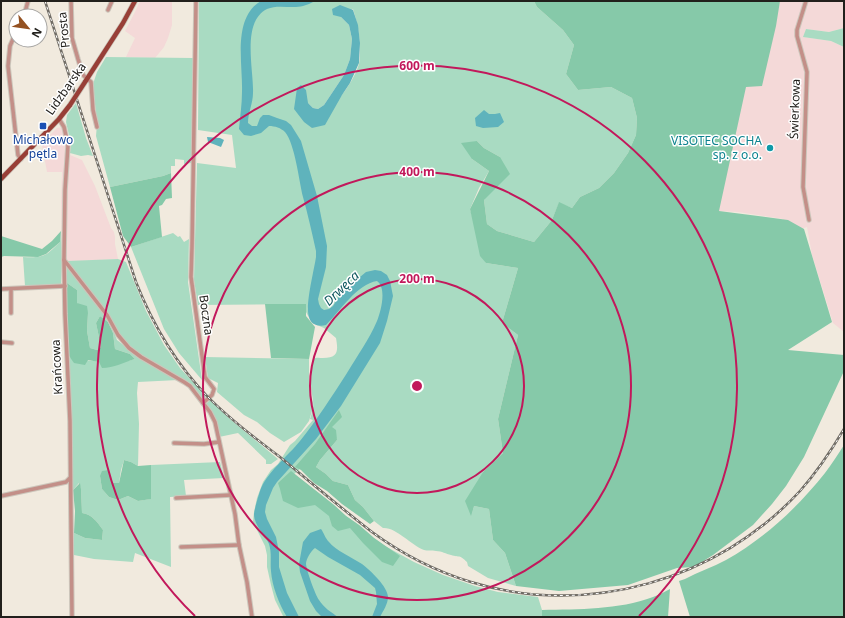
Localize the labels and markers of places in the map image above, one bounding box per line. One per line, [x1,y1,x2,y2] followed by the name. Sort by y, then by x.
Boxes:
[38,121,48,131] marker: Michałowo pętla
[13,131,73,162] place label: Michałowo pętla
[671,132,762,163] place label: VISOTEC SOCHA sp. z o.o.
[765,143,775,153] marker: VISOTEC SOCHA sp. z o.o.
[410,379,424,393] centre of rings

